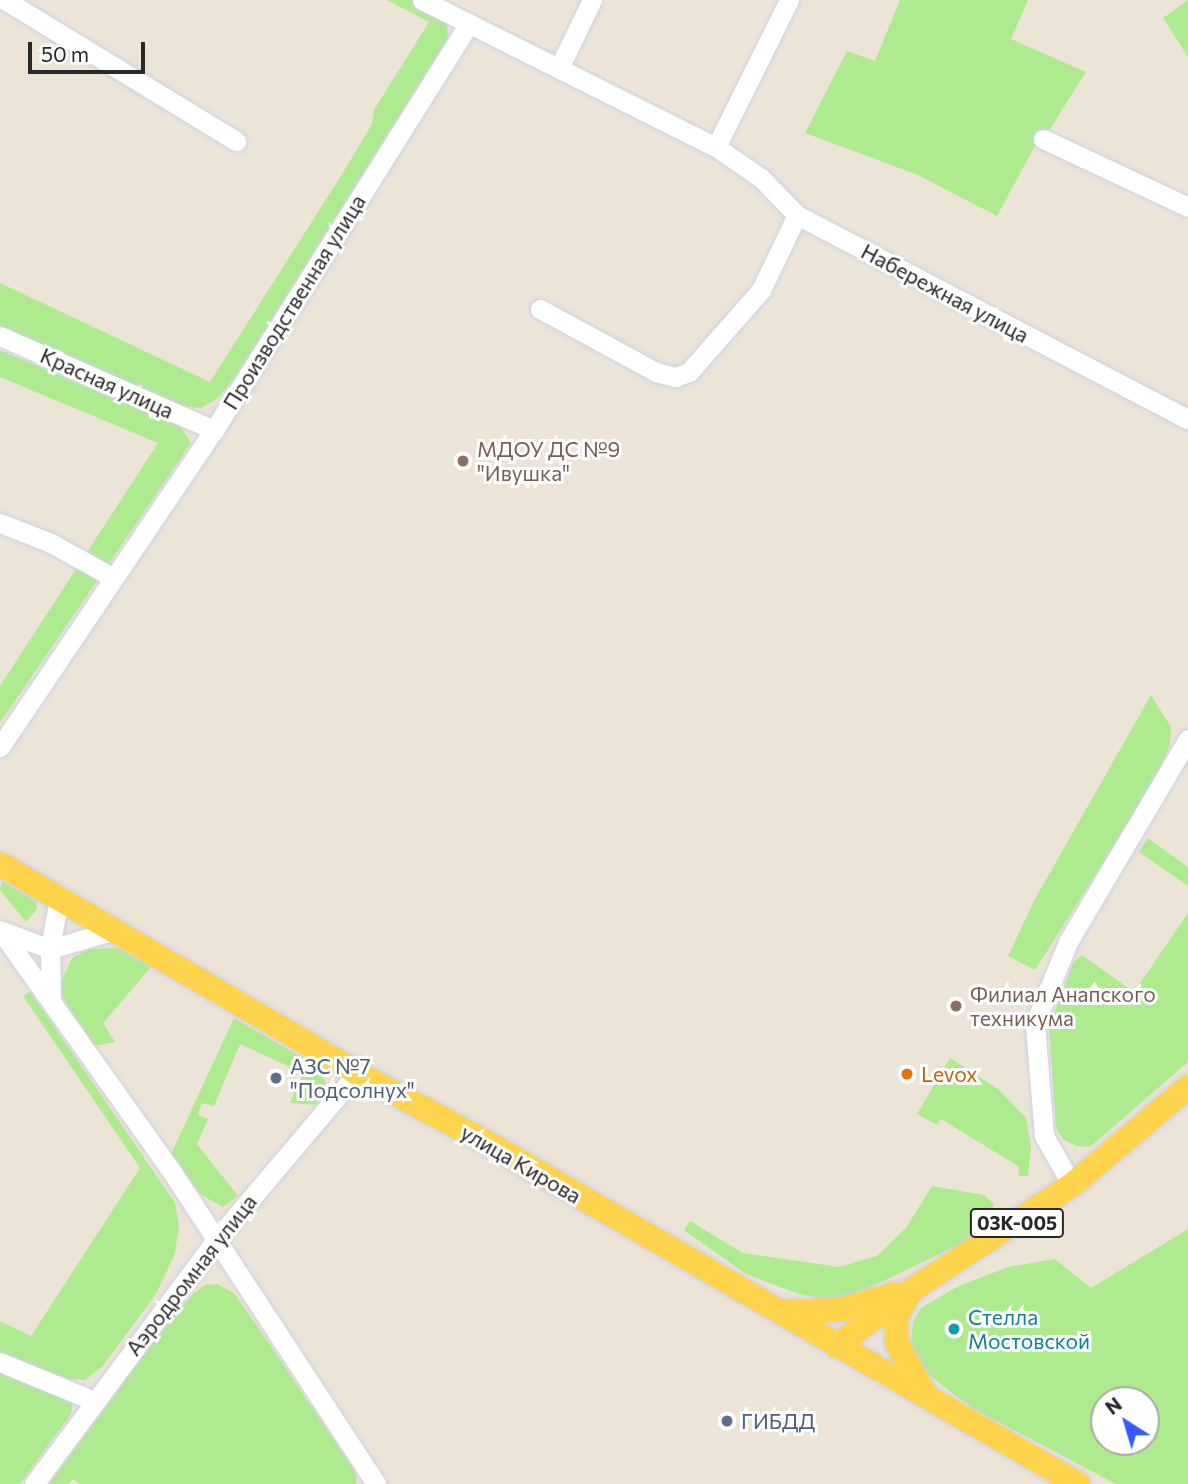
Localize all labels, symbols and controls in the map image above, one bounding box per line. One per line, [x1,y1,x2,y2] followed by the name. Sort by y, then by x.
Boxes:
[32,28,149,72] scale bar
[41,41,89,66] text: 50 m
[218,190,370,414] street label: Производственная улица
[857,238,1033,348] street label: Набережная улица
[37,342,177,424] street label: Красная улица
[477,436,620,486] place label: МДОУ ДС №9 "Ивушка"
[455,453,471,469] marker: МДОУ ДС №9 "Ивушка"
[970,981,1156,1031] place label: Филиал Анапского техникума
[948,998,964,1014] marker: Филиал Анапского техникума
[290,1053,415,1103] place label: АЗС №7 "Подсолнух"
[921,1061,977,1087] place label: Levox
[899,1066,915,1082] marker: Levox
[268,1070,284,1086] marker: АЗС №7 "Подсолнух"
[456,1119,586,1209] street label: улица Кирова
[120,1190,262,1360] street label: Аэродромная улица
[970,1208,1064,1238] road number: 03К-005
[968,1304,1090,1354] place label: Стелла Мостовской
[946,1321,962,1337] marker: Стелла Мостовской
[1090,1386,1160,1456] north arrow
[1101,1392,1126,1419] text: N
[741,1408,815,1434] place label: ГИБДД
[719,1413,735,1429] marker: ГИБДД

